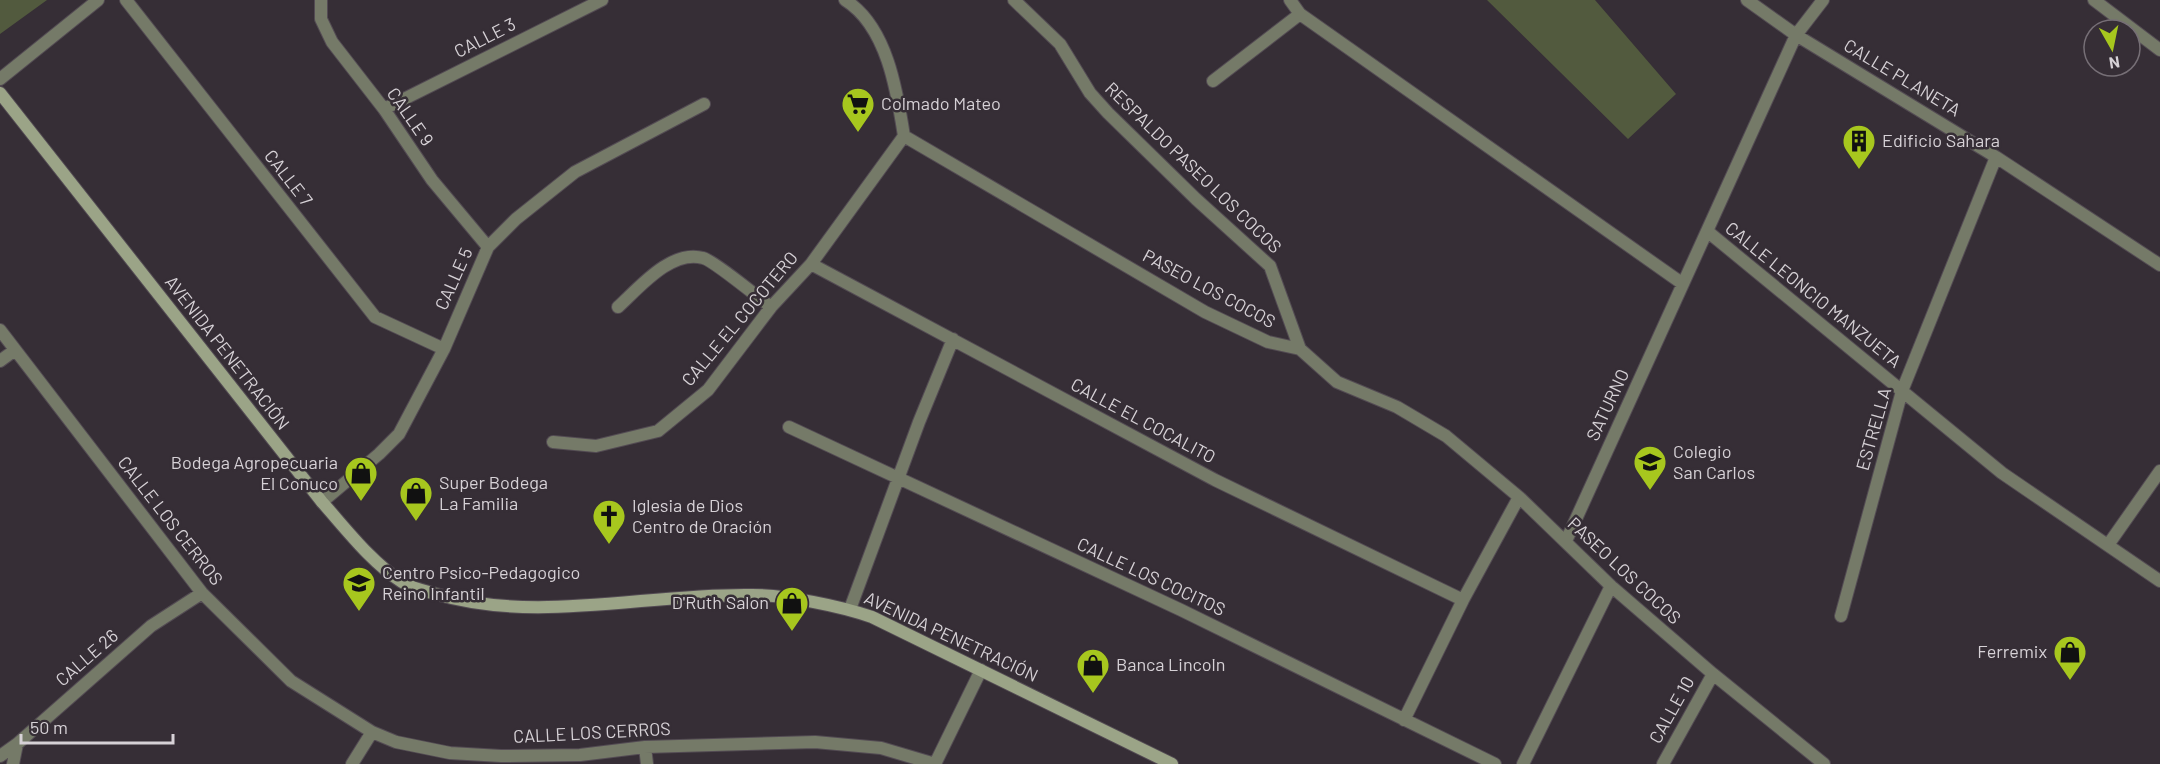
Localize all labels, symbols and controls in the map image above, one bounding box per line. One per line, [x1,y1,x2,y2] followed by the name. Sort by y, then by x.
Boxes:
[450,12,519,62] street label: CALLE 3
[2082,18,2142,78] north arrow
[1840,34,1965,121] street label: CALLE PLANETA
[2108,53,2121,74] text: N
[1101,77,1286,257] street label: RESPALDO PASEO LOS COCOS
[383,83,439,150] street label: CALLE 9
[840,86,876,133] supermarket icon: Colmado Mateo
[881,92,1001,114] place label: Colmado Mateo
[1841,123,1877,170] building icon: Edificio Sahara
[1882,129,2000,151] place label: Edificio Sahara
[260,145,318,210] street label: CALLE 7
[1721,216,1906,372] street label: CALLE LEONCIO MANZUETA
[430,244,477,313] street label: CALLE 5
[1139,244,1280,332] street label: PASEO LOS COCOS
[677,247,802,390] street label: CALLE EL COCOTERO
[161,271,295,434] street label: AVENIDA PENETRACIÓN
[1581,365,1633,444] street label: SATURNO
[1067,373,1220,468] street label: CALLE EL COCALITO
[1851,385,1895,473] street label: ESTRELLA
[1673,440,1755,483] place label: Colegio San Carlos
[1632,444,1668,491] school or university icon: Colegio San Carlos
[114,451,228,589] street label: CALLE LOS CERROS
[171,451,338,494] place label: Bodega Agropecuaria El Conuco
[343,455,379,502] shop icon: Bodega Agropecuaria El Conuco
[439,471,548,514] place label: Super Bodega La Familia
[398,475,434,522] shop icon: Super Bodega La Familia
[632,494,772,537] place label: Iglesia de Dios Centro de Oración
[591,498,627,545] church icon: Iglesia de Dios Centro de Oración
[1563,512,1686,628] street label: PASEO LOS COCOS
[1074,532,1229,620] street label: CALLE LOS COCITOS
[382,561,580,604] place label: Centro Psico-Pedagogico Reino Infantil
[341,565,377,612] school or university icon: Centro Psico-Pedagogico Reino Infantil
[774,585,810,632] shop icon: D'Ruth Salon
[861,586,1042,686] street label: AVENIDA PENETRACIÓN
[672,591,769,613] place label: D'Ruth Salon
[51,624,122,690] street label: CALLE 26
[2052,634,2088,681] shop icon: Ferremix
[1977,640,2047,662] place label: Ferremix
[1075,647,1111,694] shop icon: Banca Lincoln
[1116,653,1225,675] place label: Banca Lincoln
[1644,672,1699,747] street label: CALLE 10
[21,707,172,745] scale bar
[30,716,68,738] text: 50 m
[513,717,671,747] street label: CALLE LOS CERROS

